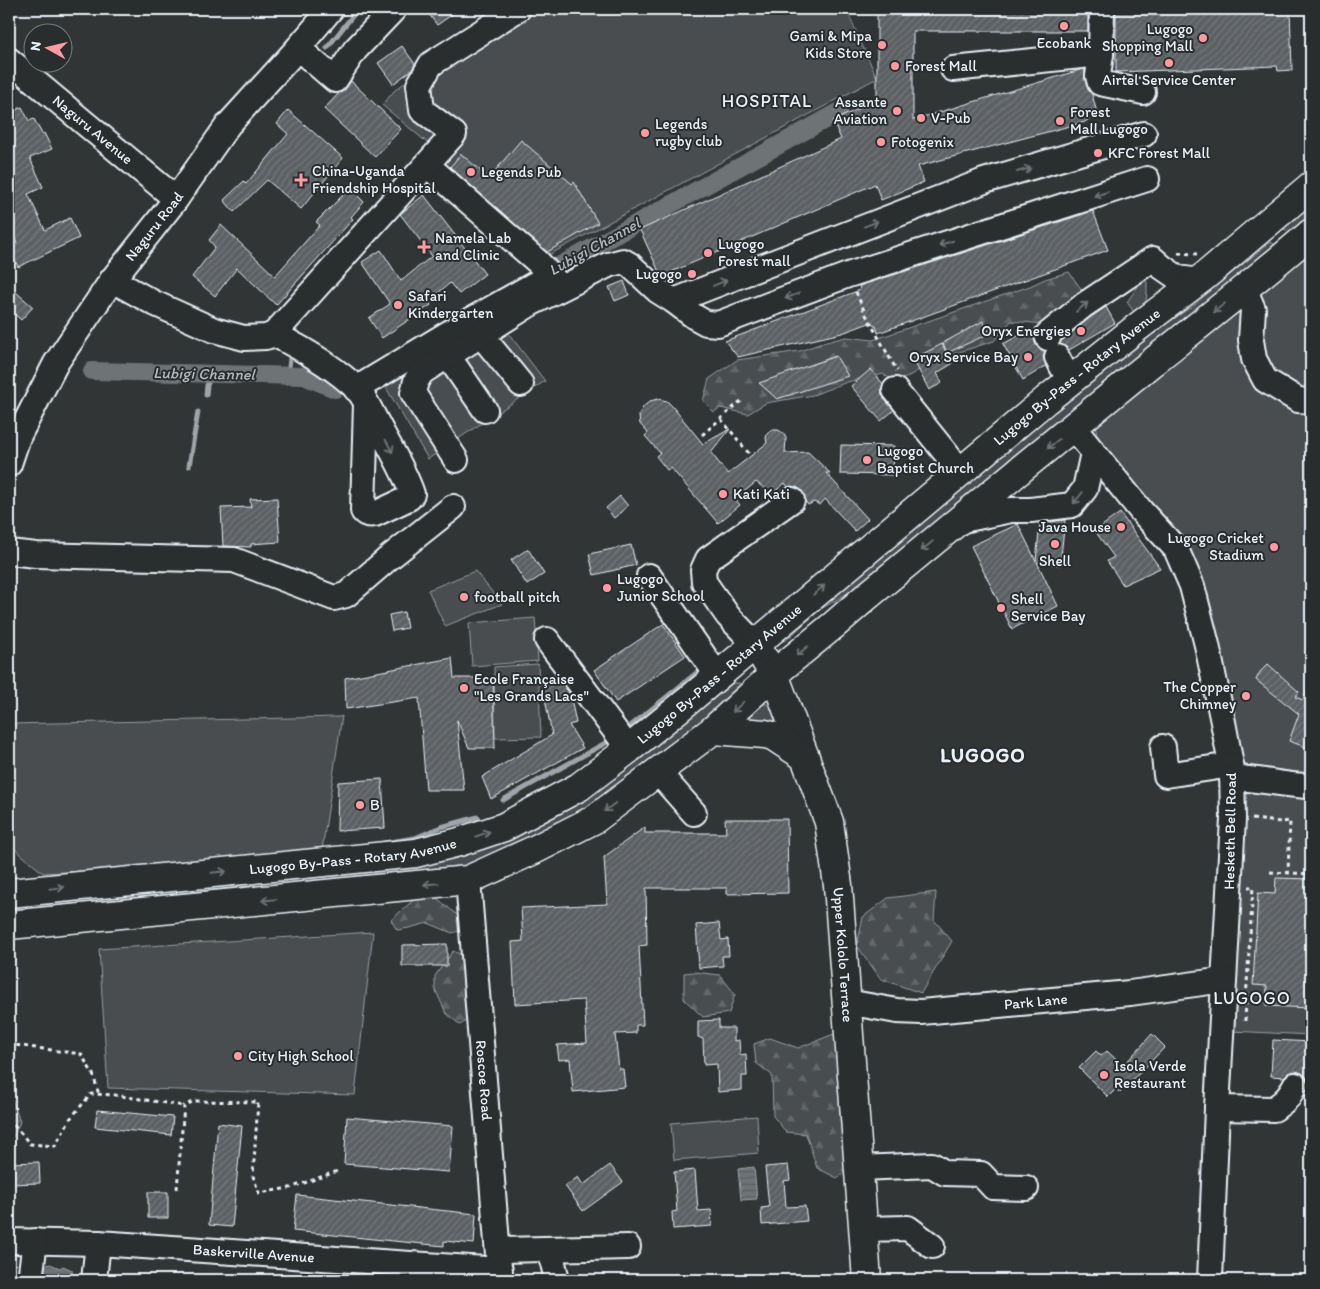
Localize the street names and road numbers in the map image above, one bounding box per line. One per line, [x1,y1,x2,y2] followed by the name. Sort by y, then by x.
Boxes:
[49,91,137,168] street label: Naguru Avenue
[121,188,187,265] street label: Naguru Road
[990,304,1164,449] street label: Lugogo By-Pass - Rotary Avenue
[633,600,805,748] street label: Lugogo By-Pass - Rotary Avenue
[1220,771,1240,890] street label: Hesketh Bell Road
[248,834,458,878] street label: Lugogo By-Pass - Rotary Avenue
[829,886,857,1023] street label: Upper Kololo Terrace
[1003,990,1068,1013] street label: Park Lane
[472,1039,496,1122] street label: Roscoe Road
[192,1240,315,1267] street label: Baskerville Avenue

